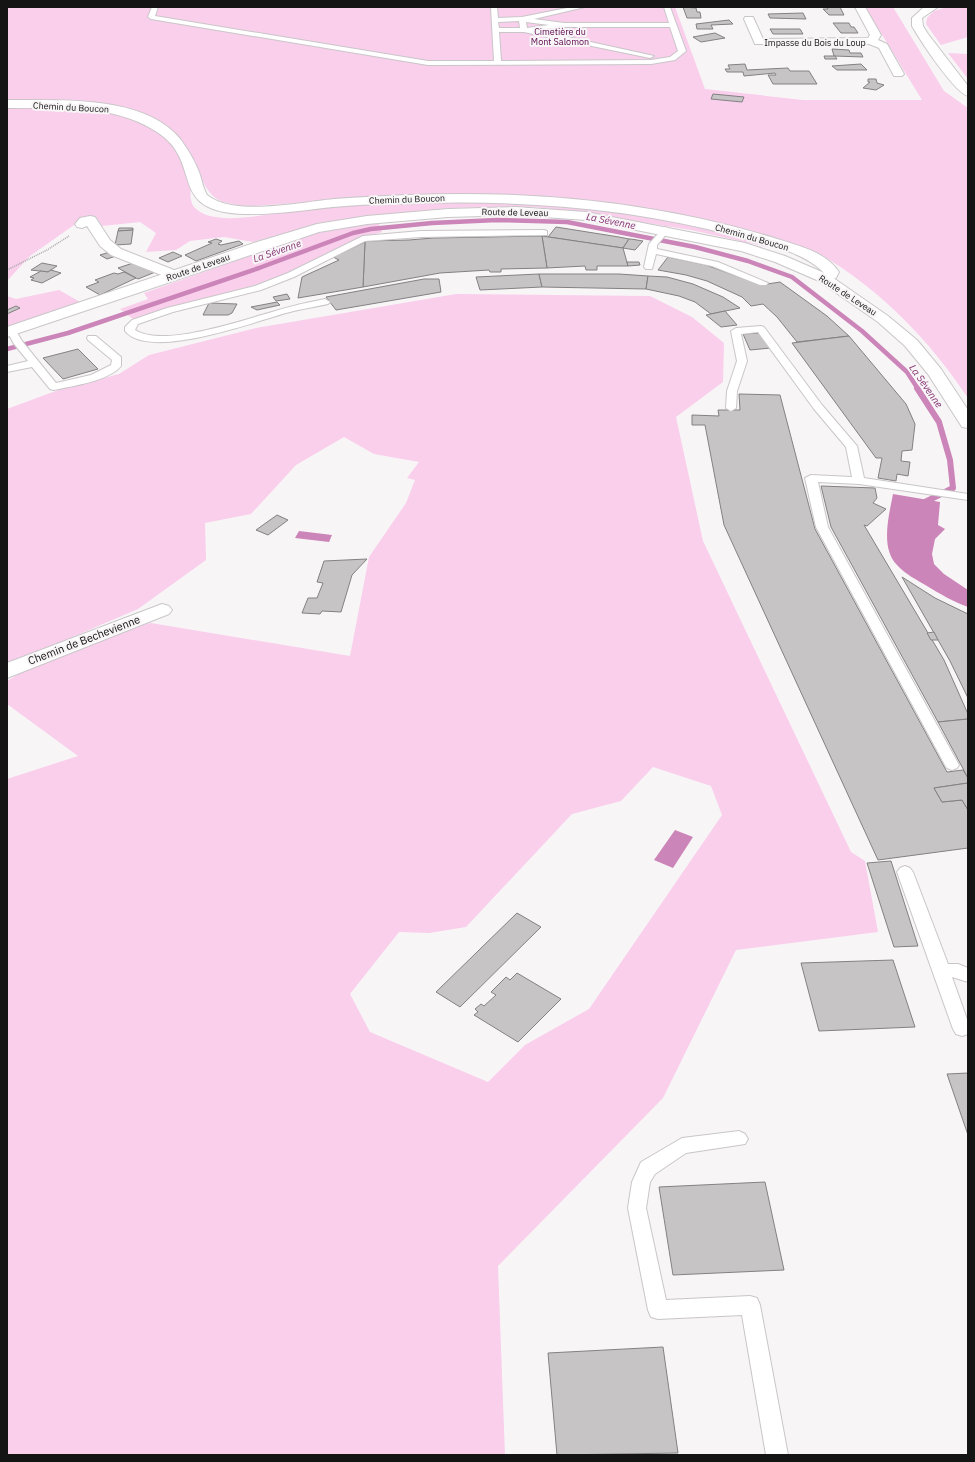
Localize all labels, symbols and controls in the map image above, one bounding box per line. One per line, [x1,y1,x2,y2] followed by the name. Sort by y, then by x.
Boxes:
[531,26,589,47] park label: Cimetière du Mont Salomon
[764,37,866,48] street label: Impasse du Bois du Loup
[33,100,109,114] street label: Chemin du Boucon
[369,192,445,206] street label: Chemin du Boucon
[482,206,548,218] street label: Route de Leveau
[585,210,637,232] water label: La Sévenne
[714,221,790,253] street label: Chemin du Boucon
[251,237,303,265] water label: La Sévenne
[165,251,231,283] street label: Route de Leveau
[817,272,879,318] street label: Route de Leveau
[906,362,946,410] water label: La Sévenne
[26,612,142,668] street label: Chemin de Bechevienne

